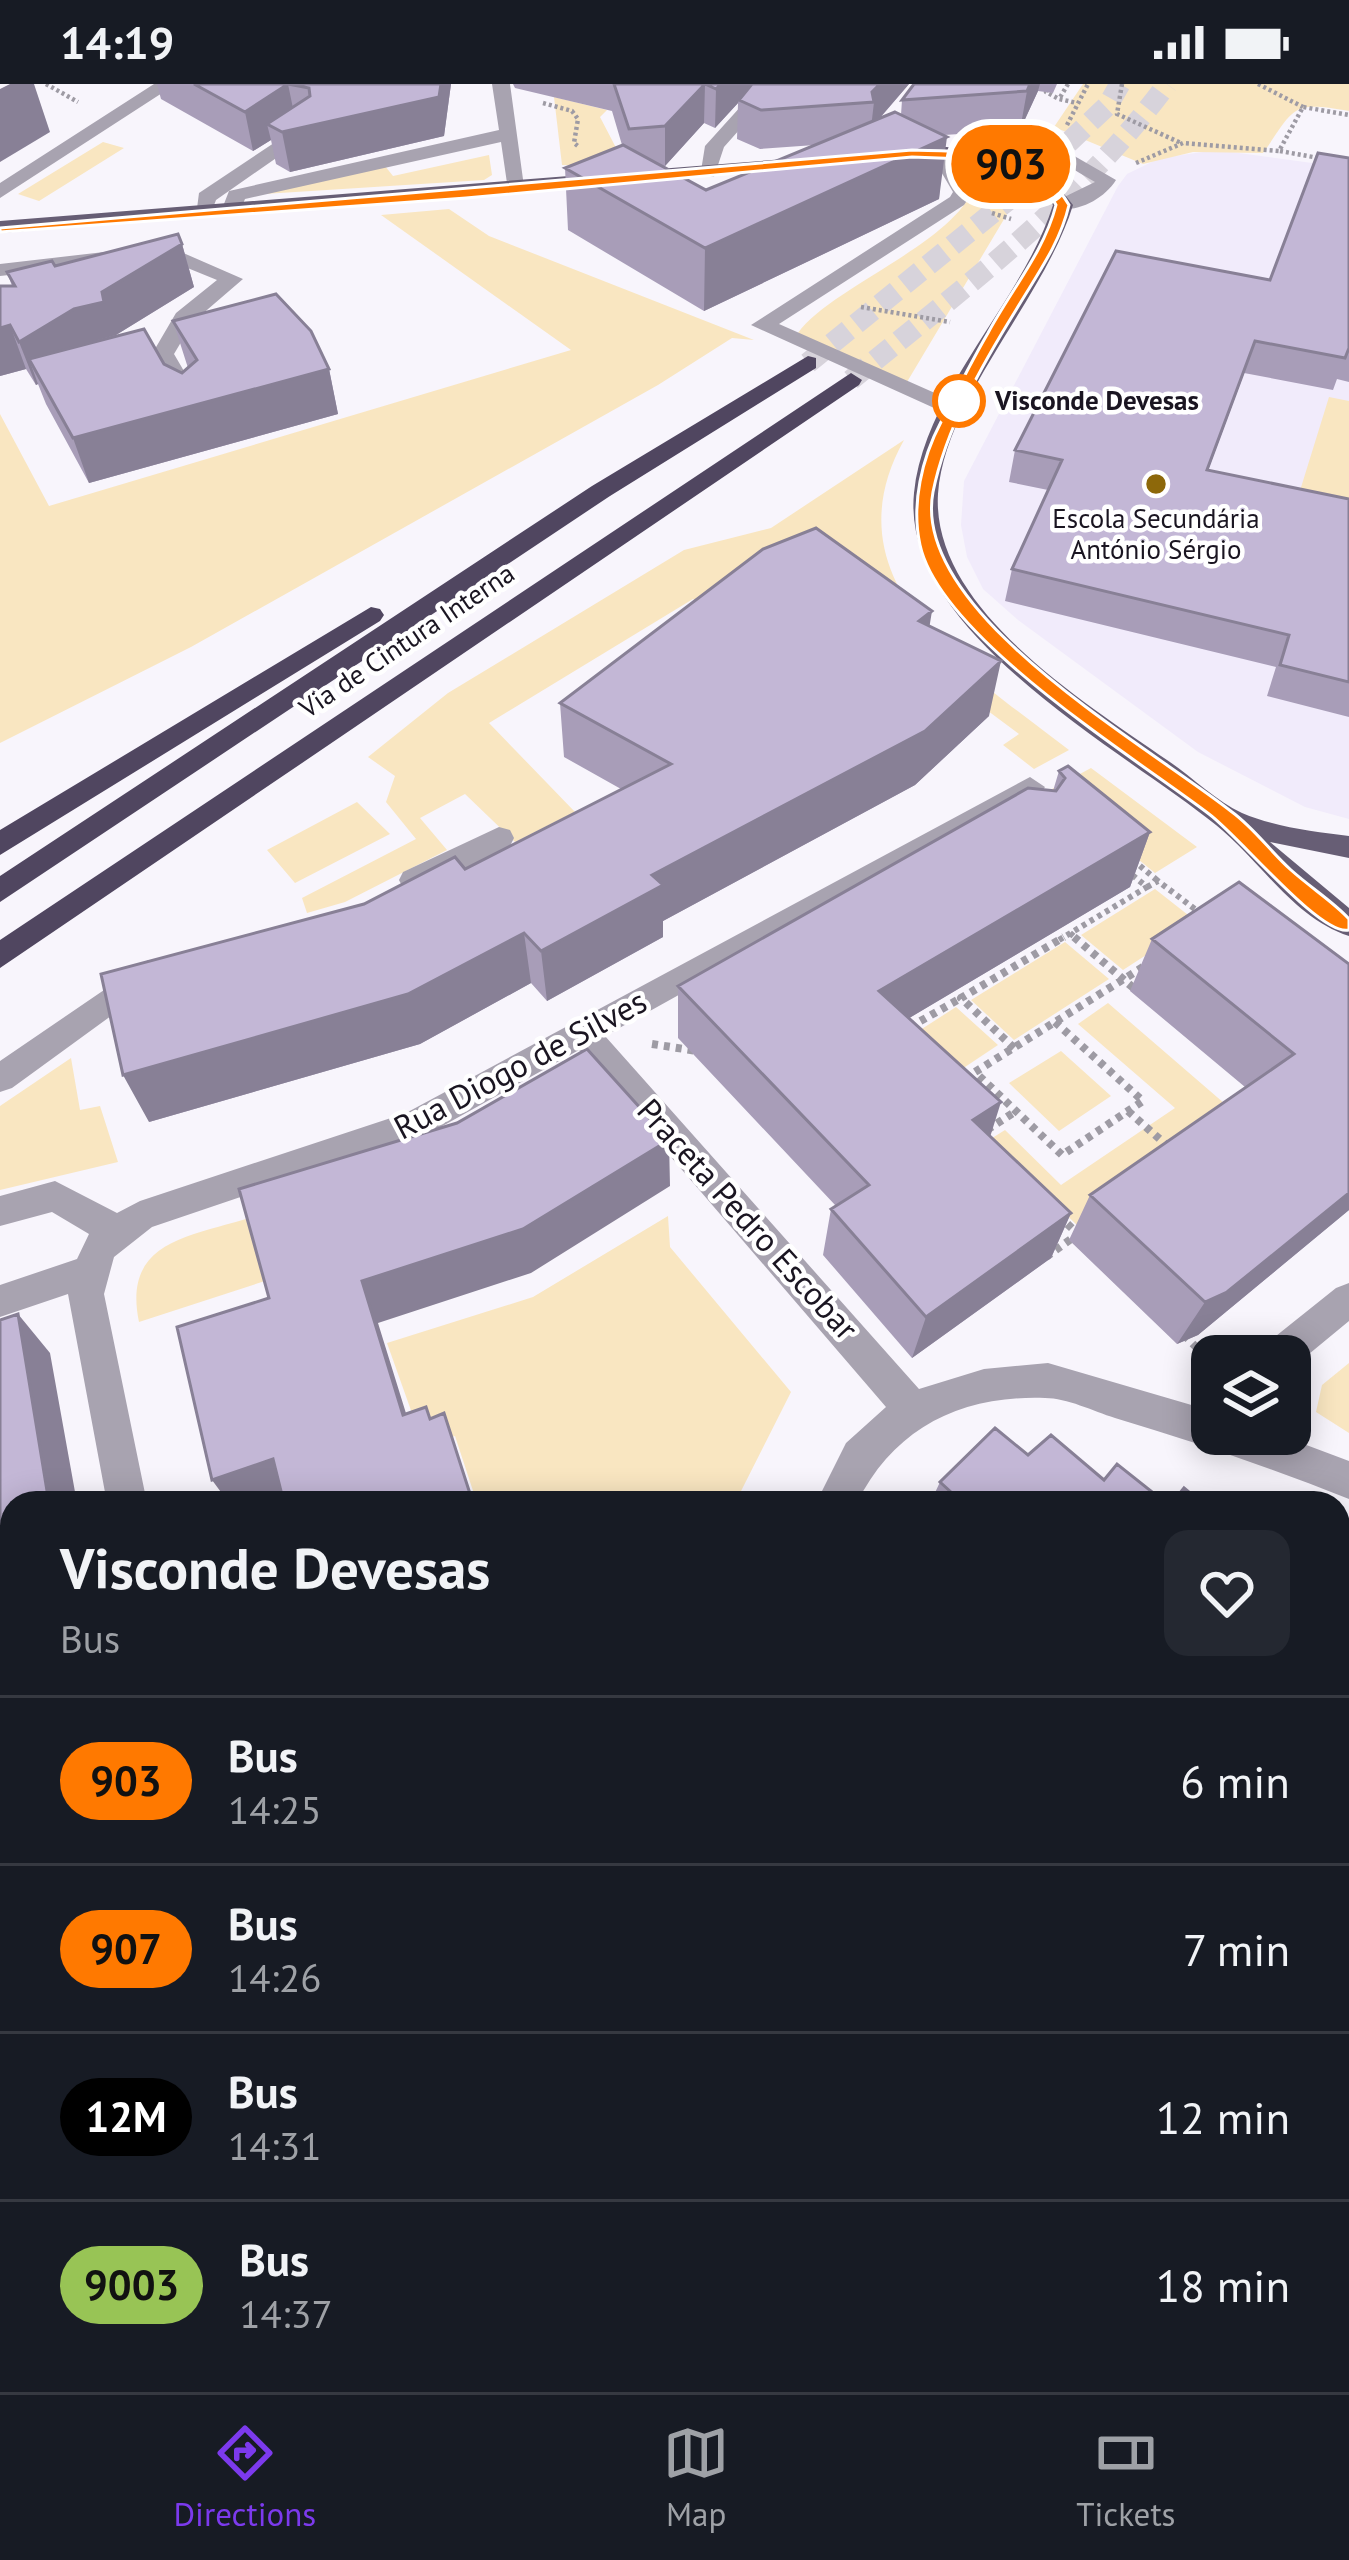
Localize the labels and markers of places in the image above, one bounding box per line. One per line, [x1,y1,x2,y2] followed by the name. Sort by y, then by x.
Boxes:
[934,376,984,426] marker: Visconde Devesas
[994,383,1199,417] place label: Visconde Devesas
[1143,471,1169,497] marker: Escola Secundária António Sérgio
[1052,501,1260,566] place label: Escola Secundária António Sérgio

